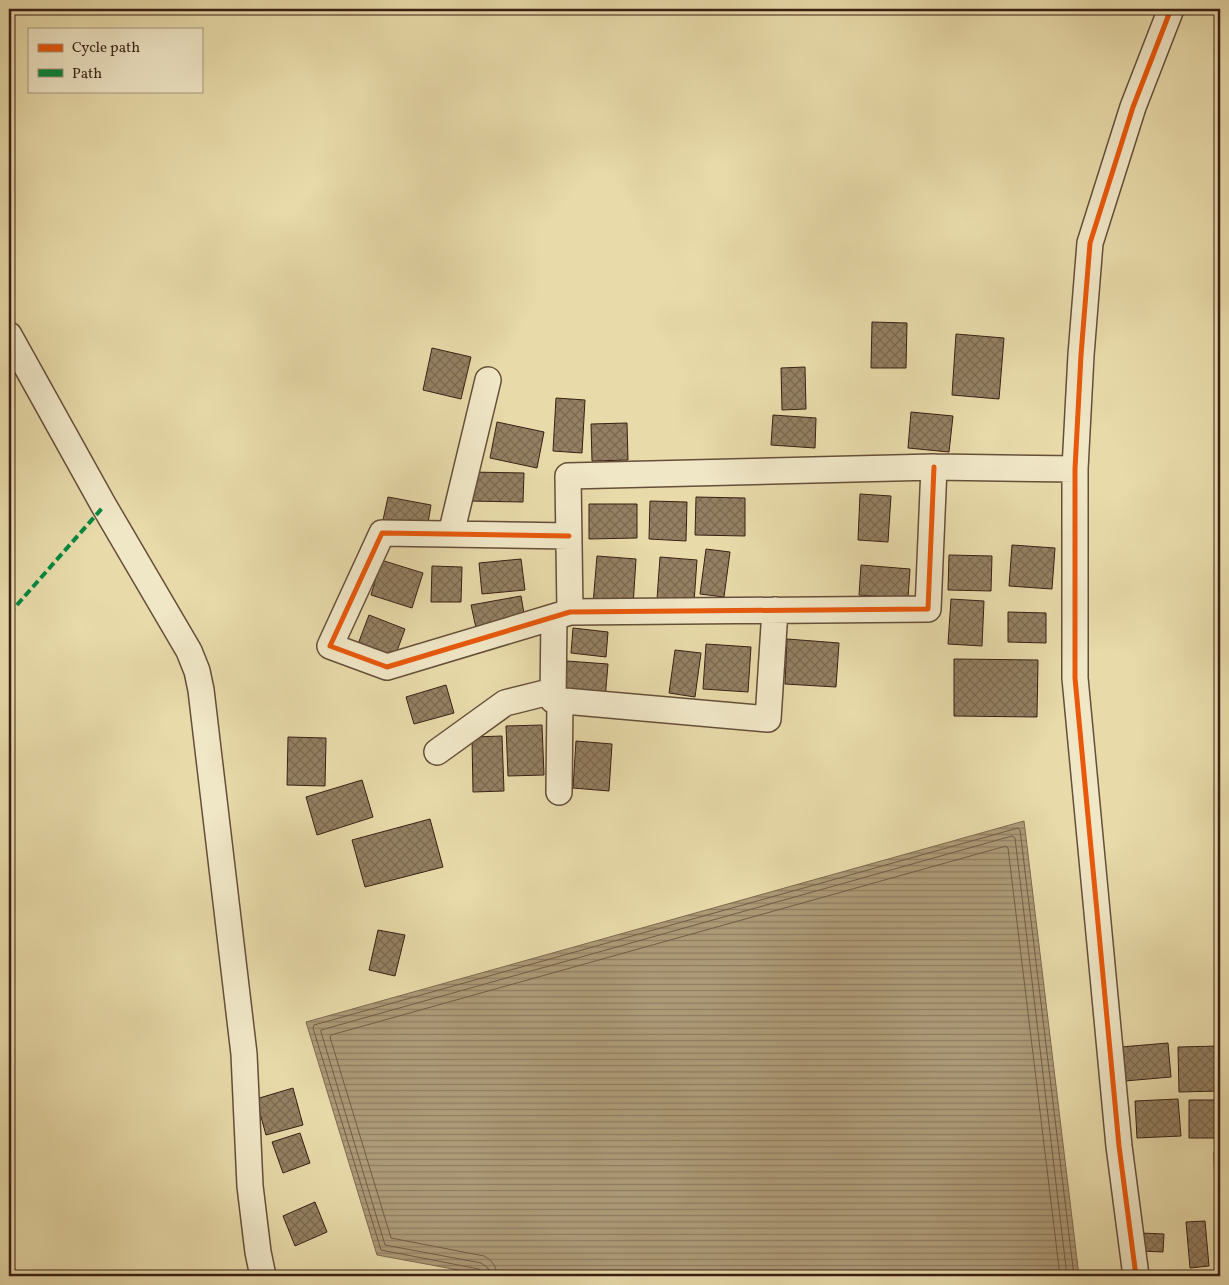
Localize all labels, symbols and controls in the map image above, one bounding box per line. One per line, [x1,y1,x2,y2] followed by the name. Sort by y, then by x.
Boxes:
[28,28,202,92] legend
[72,38,140,59] text: Cycle path
[72,64,102,85] text: Path

